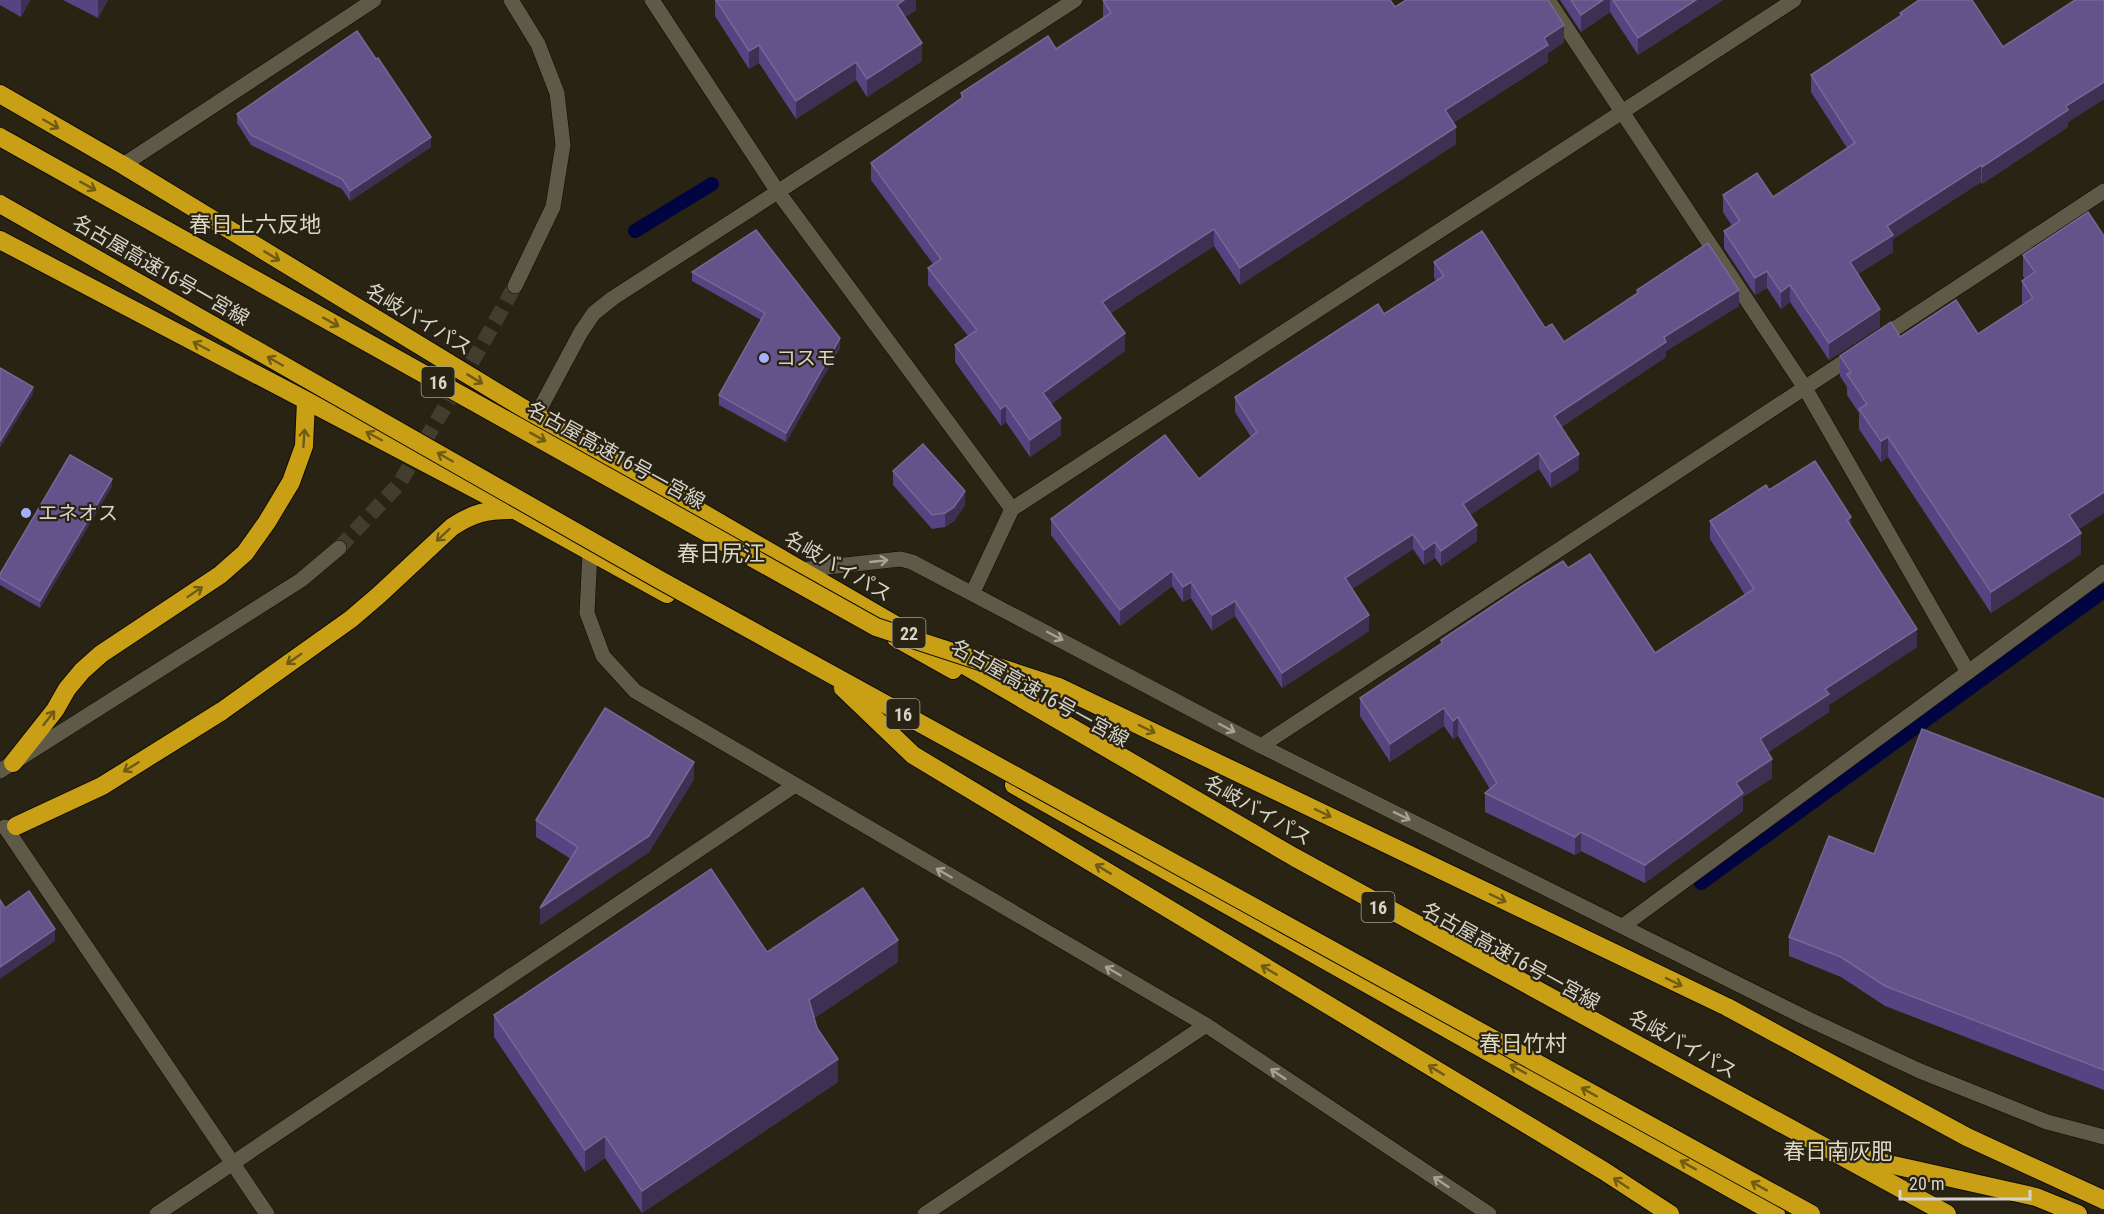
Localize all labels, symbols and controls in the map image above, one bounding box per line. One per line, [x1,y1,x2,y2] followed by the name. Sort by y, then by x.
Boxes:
[42,118,59,130] one-way arrow
[79,180,96,192] one-way arrow
[69,210,253,330] street label: 名古屋高速16号一宮線
[189,212,321,237] district label: 春日上六反地
[263,250,280,262] one-way arrow
[362,278,476,360] street label: 名岐バイパス
[322,316,339,328] one-way arrow
[193,340,210,352] one-way arrow
[776,346,836,370] place label: コスモ
[757,351,771,365] marker: コスモ
[267,355,284,367] one-way arrow
[422,367,454,397] road number: 16
[466,373,483,385] one-way arrow
[523,396,709,514] street label: 名古屋高速16号一宮線
[299,428,310,448] one-way arrow
[365,430,383,441] one-way arrow
[529,431,546,443] one-way arrow
[437,451,454,463] one-way arrow
[38,501,118,525] place label: エネオス
[19,506,33,520] marker: エネオス
[780,526,896,606] street label: 名岐バイパス
[436,528,451,542] one-way arrow
[677,541,765,566] district label: 春日尻江
[868,555,888,566] one-way arrow
[186,586,203,598] one-way arrow
[892,618,926,648] road number: 22
[1046,631,1064,642] one-way arrow
[947,634,1133,752] street label: 名古屋高速16号一宮線
[286,653,302,666] one-way arrow
[886,699,920,729] road number: 16
[43,710,56,726] one-way arrow
[1218,723,1236,734] one-way arrow
[1137,724,1155,736] one-way arrow
[123,762,140,774] one-way arrow
[1200,770,1316,850] street label: 名岐バイパス
[1313,808,1331,820] one-way arrow
[1392,810,1410,822] one-way arrow
[1094,863,1111,875] one-way arrow
[936,866,953,878] one-way arrow
[1362,892,1394,922] road number: 16
[1489,892,1507,904] one-way arrow
[1418,897,1604,1015] street label: 名古屋高速16号一宮線
[1261,963,1278,975] one-way arrow
[1105,965,1122,977] one-way arrow
[1665,976,1683,988] one-way arrow
[1625,1005,1741,1083] street label: 名岐バイパス
[1479,1031,1567,1056] district label: 春日竹村
[1510,1063,1528,1074] one-way arrow
[1428,1064,1445,1076] one-way arrow
[1270,1067,1287,1080] one-way arrow
[1580,1086,1598,1097] one-way arrow
[1783,1139,1893,1164] district label: 春日南灰肥
[1680,1159,1697,1171] one-way arrow
[1900,1163,2030,1201] scale bar
[1909,1173,1944,1194] text: 20 m
[1432,1175,1449,1188] one-way arrow
[1613,1176,1630,1188] one-way arrow
[1751,1180,1768,1192] one-way arrow

